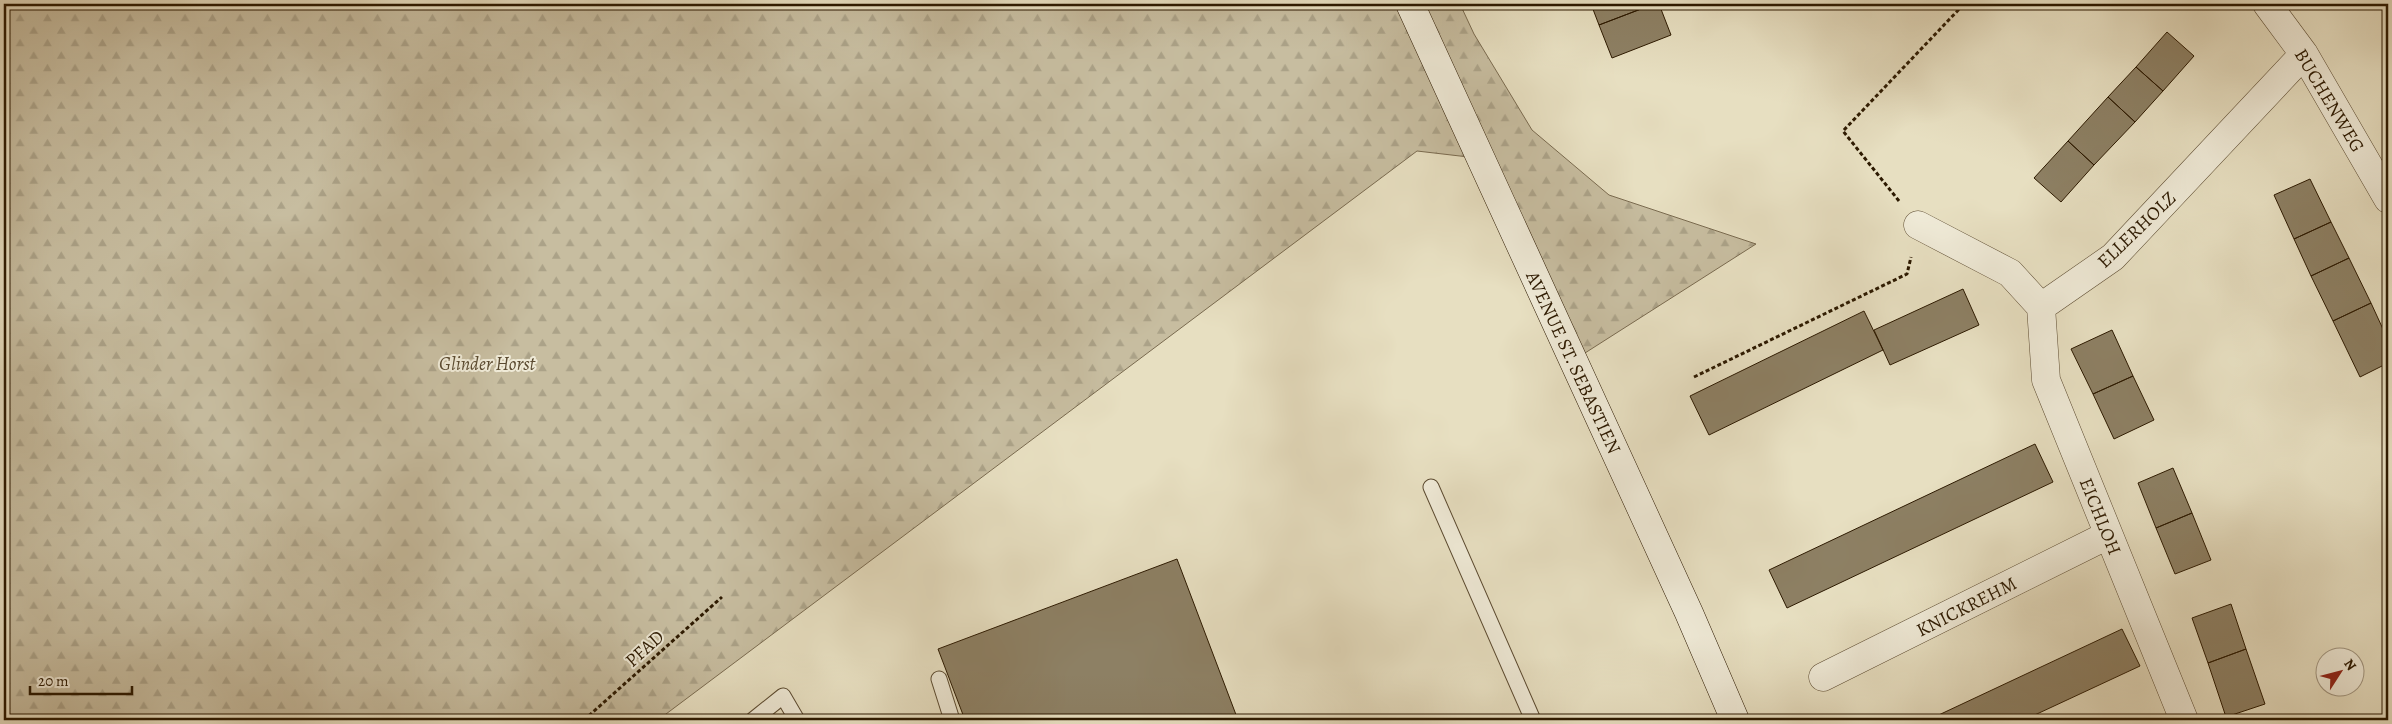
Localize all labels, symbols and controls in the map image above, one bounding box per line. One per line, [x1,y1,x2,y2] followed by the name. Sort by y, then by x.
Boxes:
[2288,44,2370,157] street label: BUCHENWEG
[2092,185,2182,274] street label: ELLERHOLZ
[1519,266,1627,458] street label: AVENUE ST. SEBASTIEN
[439,351,537,377] park label: Glinder Horst
[2073,474,2127,559] street label: EICHLOH
[1912,570,2021,643] street label: KNICKREHM
[619,624,670,673] street label: PFAD
[2314,646,2364,696] north arrow
[2339,655,2361,674] text: N
[30,664,132,696] scale bar
[38,671,69,691] text: 20 m

